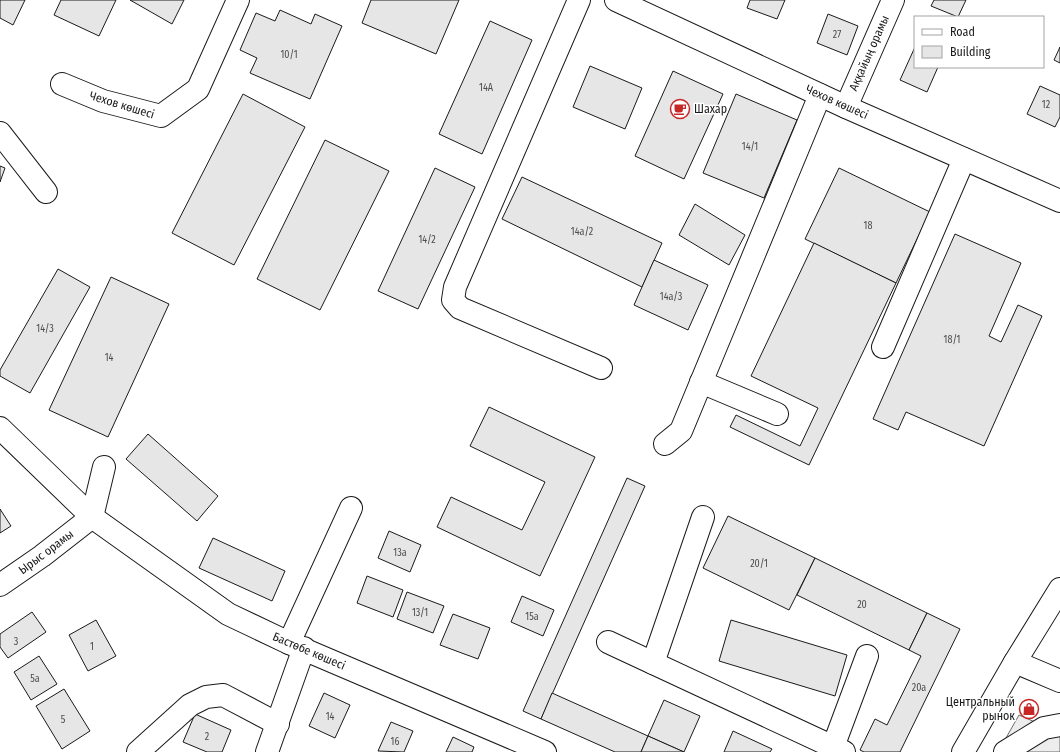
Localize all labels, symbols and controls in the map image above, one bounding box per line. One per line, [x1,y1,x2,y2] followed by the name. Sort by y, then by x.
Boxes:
[846,13,892,93] street label: Аққайың орамы
[914,16,1044,68] legend
[950,25,975,39] text: Road
[833,29,841,41] house number: 27
[950,45,991,59] text: Building
[280,49,298,61] house number: 10/1
[479,82,494,94] house number: 14А
[803,82,871,122] street label: Чехов көшесі
[88,88,156,122] street label: Чехов көшесі
[669,98,691,120] cafe icon: Шахар
[1042,99,1051,111] house number: 12
[694,102,727,116] place label: Шахар
[742,141,758,153] house number: 14/1
[864,220,872,232] house number: 18
[571,226,594,238] house number: 14а/2
[418,234,436,246] house number: 14/2
[660,291,683,303] house number: 14а/3
[36,323,54,335] house number: 14/3
[944,334,960,346] house number: 18/1
[105,352,114,364] house number: 14
[16,527,76,577] street label: Ырыс орамы
[393,547,407,559] house number: 13а
[750,558,768,570] house number: 20/1
[857,599,867,611] house number: 20
[412,607,428,619] house number: 13/1
[525,611,539,623] house number: 15а
[271,629,347,673] street label: Бастөбе көшесі
[14,636,19,648] house number: 3
[90,641,94,653] house number: 1
[30,673,40,685] house number: 5а
[912,682,926,694] house number: 20а
[946,695,1015,723] place label: Центральный рынок
[1018,698,1040,720] shop icon: Центральный рынок
[326,711,335,723] house number: 14
[61,714,66,726] house number: 5
[205,731,210,743] house number: 2
[391,736,399,748] house number: 16

